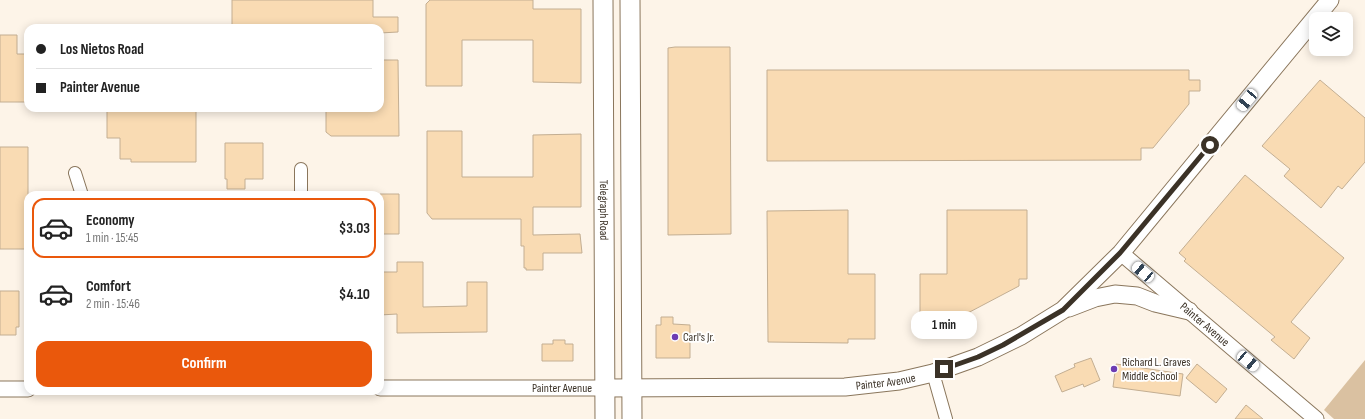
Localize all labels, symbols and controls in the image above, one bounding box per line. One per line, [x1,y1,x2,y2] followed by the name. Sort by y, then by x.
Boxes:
[1309,12,1353,56] map controls
[1309,12,1353,56] button: layers
[60,40,144,59] text: Los Nietos Road
[60,78,140,97] text: Painter Avenue
[1235,87,1259,113] car
[1201,136,1219,154] route start
[596,180,612,240] street label: Telegraph Road
[38,210,74,246] icon: car
[86,211,135,230] text: Economy
[339,219,370,238] text: $3.03
[86,230,139,246] text: 1 min · 15:45
[1130,260,1156,284] car
[38,276,74,312] icon: car
[86,277,131,296] text: Comfort
[339,285,370,304] text: $4.10
[86,296,140,312] text: 2 min · 15:46
[1177,299,1233,350] street label: Painter Avenue
[911,311,977,339] callout: 1 min
[932,317,956,333] text: 1 min
[683,330,715,345] place label: Carl's Jr.
[670,332,680,342] marker: Carl's Jr.
[36,341,372,387] button: Confirm
[1235,349,1261,373] car
[1122,355,1191,384] place label: Richard L. Graves Middle School
[935,360,953,378] route end
[1109,364,1119,374] marker: Richard L. Graves Middle School
[855,370,917,393] street label: Painter Avenue
[532,381,592,396] street label: Painter Avenue

